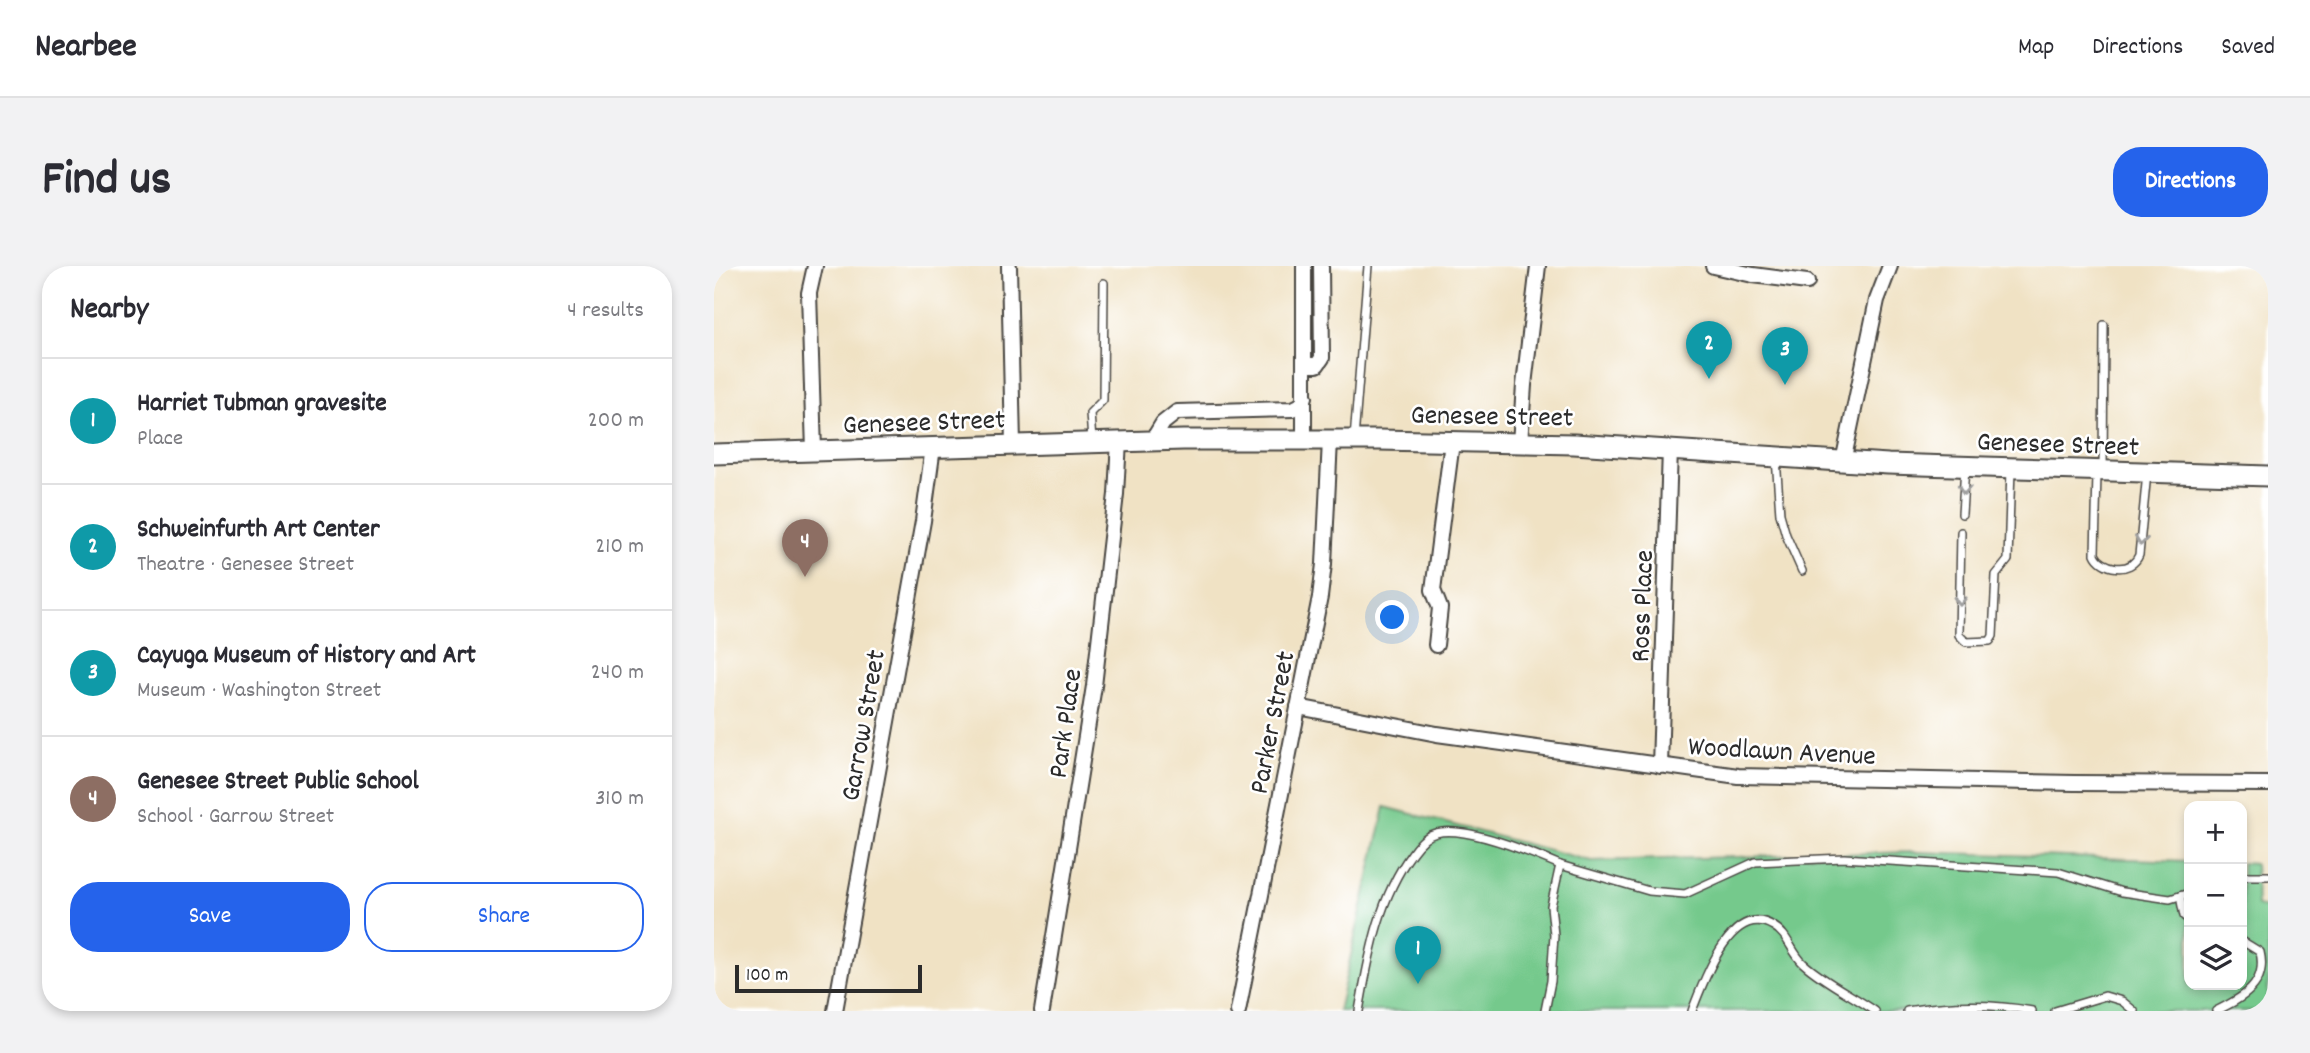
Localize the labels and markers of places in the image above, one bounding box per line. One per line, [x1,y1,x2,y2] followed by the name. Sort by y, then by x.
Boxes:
[1686,321,1732,379] pin: 2
[1762,327,1808,385] pin: 3
[782,519,828,577] pin: 4
[1395,926,1441,984] pin: 1

